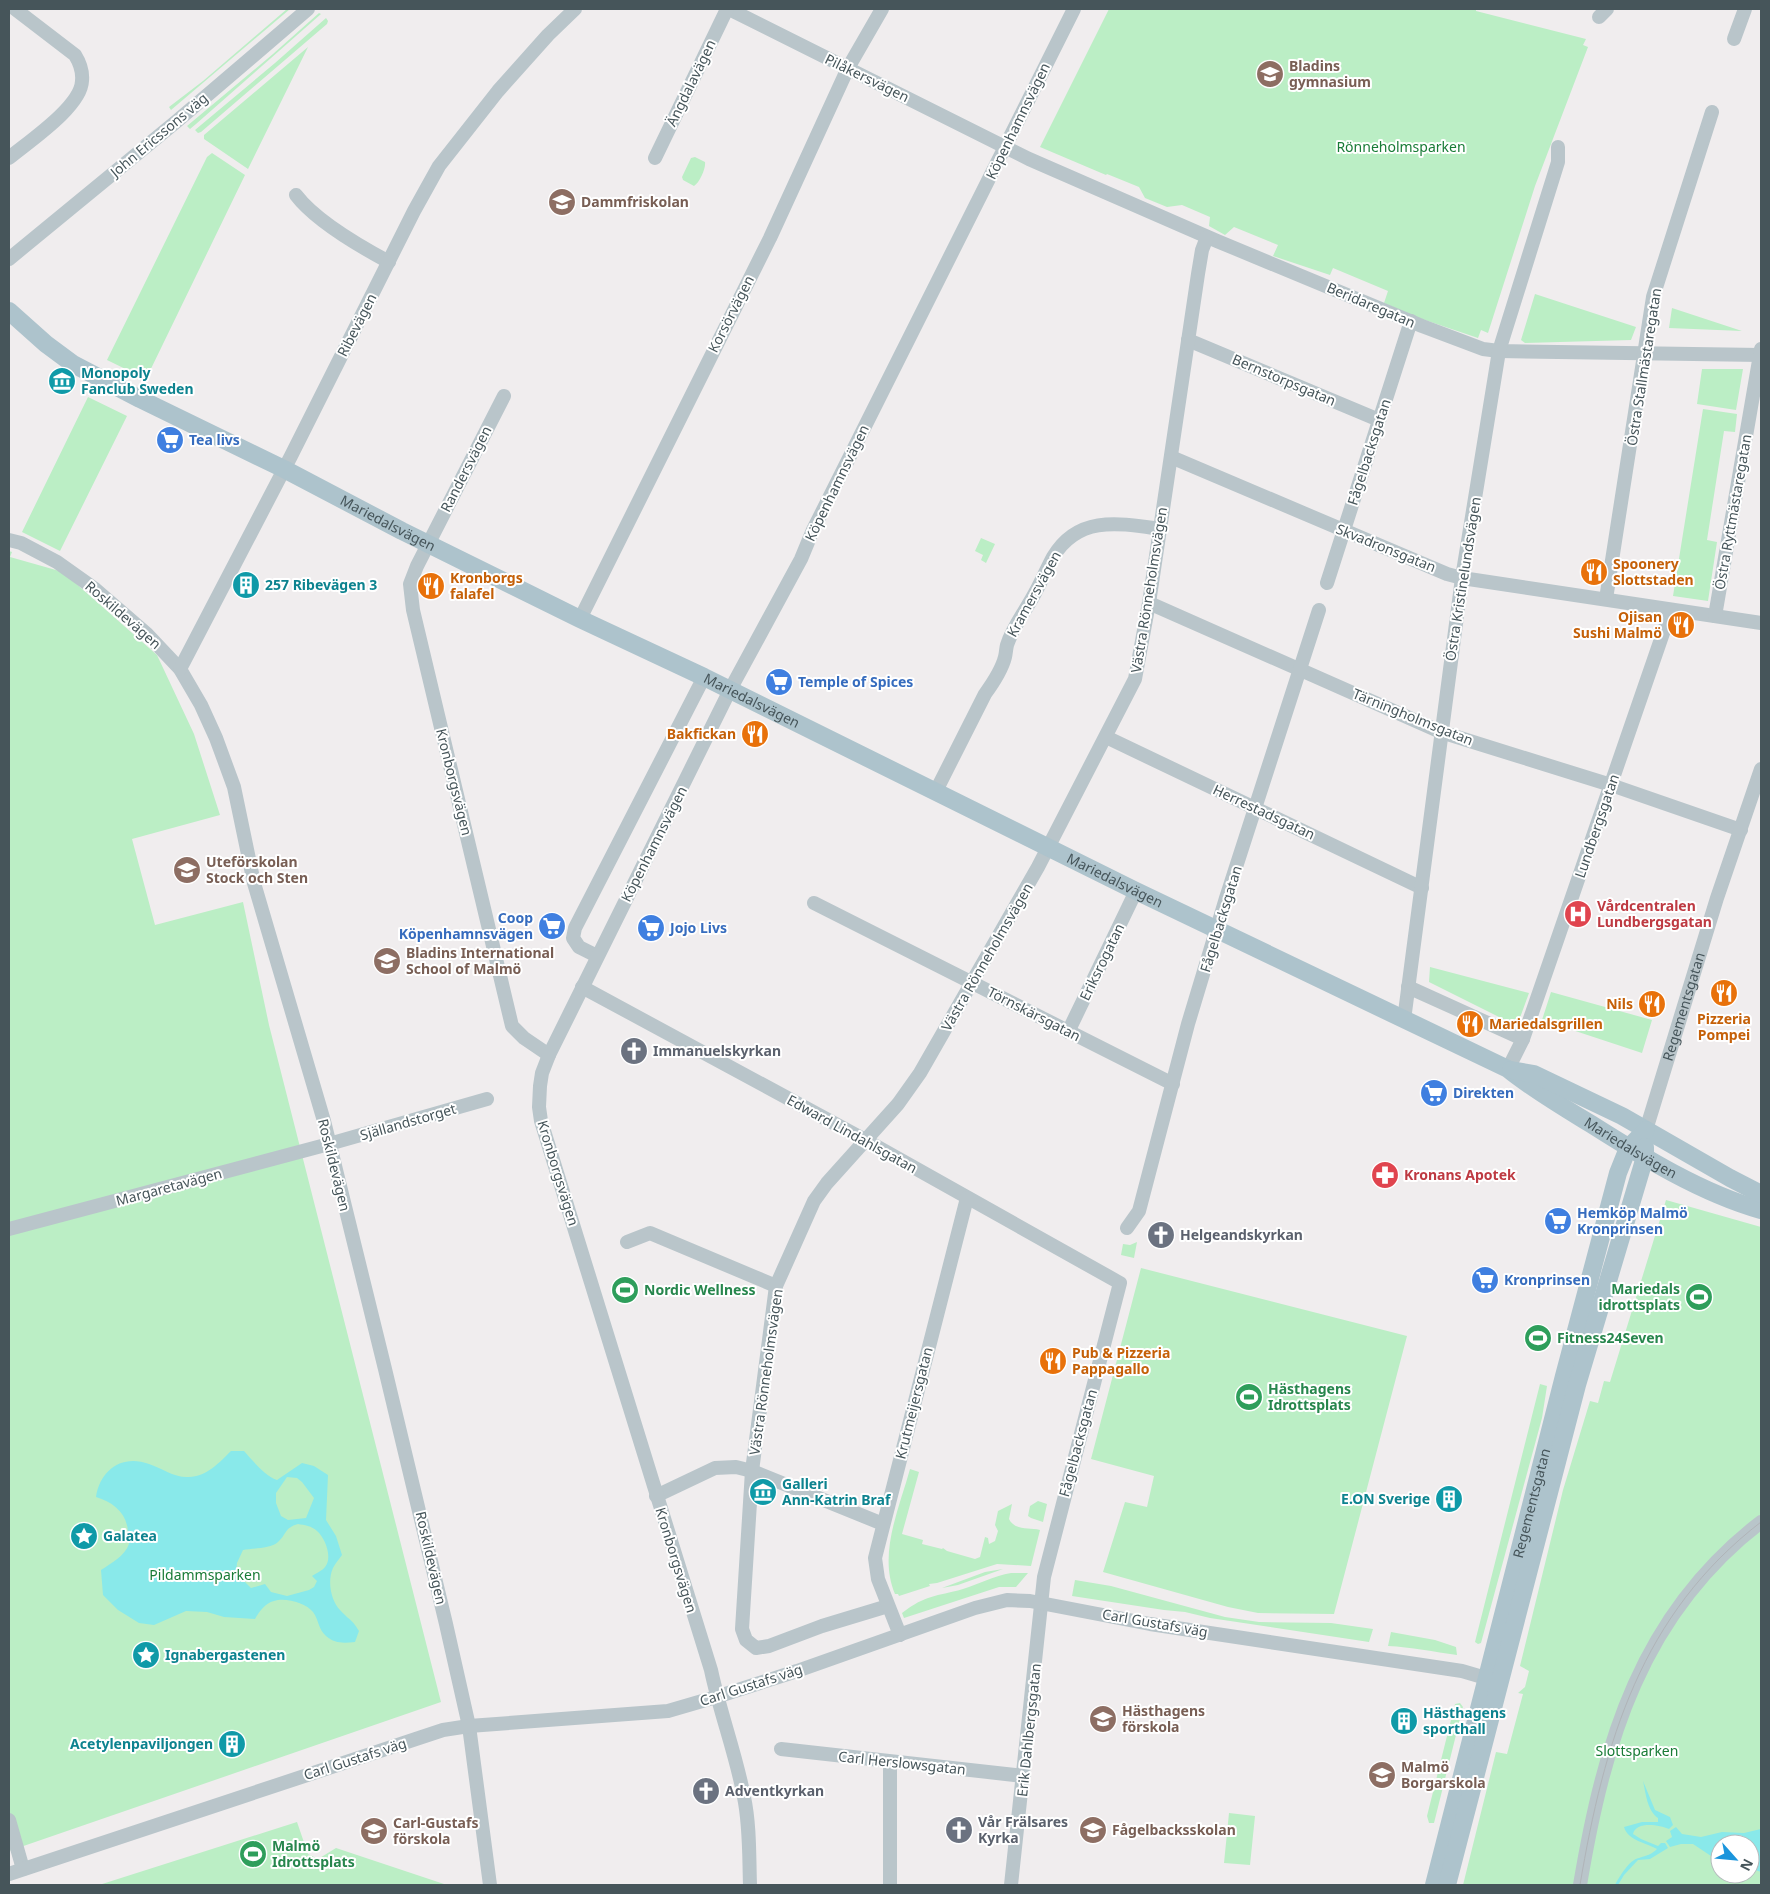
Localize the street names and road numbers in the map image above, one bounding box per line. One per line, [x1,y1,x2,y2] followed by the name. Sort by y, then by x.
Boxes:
[661,36,720,129] street label: Ängdalavägen
[822,49,913,106] street label: Pilåkersvägen
[981,59,1054,182] street label: Köpenhamnsvägen
[104,88,211,182] street label: John Ericssons väg
[703,272,758,356] street label: Korsörvägen
[1324,277,1418,332] street label: Beridaregatan
[1622,287,1665,447] street label: Östra Stallmästaregatan
[333,290,381,360] street label: Ribevägen
[1229,349,1339,410] street label: Bernstorpsgatan
[1342,396,1395,507] street label: Fågelbacksgatan
[800,421,873,544] street label: Köpenhamnsvägen
[436,422,495,515] street label: Randersvägen
[1709,433,1756,591] street label: Östra Ryttmästaregatan
[337,490,439,555] street label: Mariedalsvägen
[1440,495,1485,662] street label: Östra Kristinelundsvägen
[1126,506,1171,674] street label: Västra Rönneholmsvägen
[1333,519,1439,576] street label: Skvadronsgatan
[1002,547,1065,640] street label: Kramersvägen
[81,576,165,653] street label: Roskildevägen
[701,668,803,732] street label: Mariedalsvägen
[1350,684,1476,749] street label: Tärningholmsgatan
[432,726,477,837] street label: Kronborgsvägen
[1570,771,1623,880] street label: Lundbergsgatan
[1210,780,1318,843] street label: Herrestadsgatan
[616,783,691,905] street label: Köpenhamnsvägen
[1064,848,1166,912] street label: Mariedalsvägen
[1195,863,1246,975] street label: Fågelbacksgatan
[936,879,1037,1034] street label: Västra Rönneholmsvägen
[1075,920,1128,1003] street label: Eriksrogatan
[1658,950,1709,1063] street label: Regementsgatan
[984,982,1084,1045] street label: Törnskärsgatan
[784,1090,921,1177] street label: Edward Lindahlsgatan
[358,1099,458,1144] street label: Själlandstorget
[1581,1112,1680,1182] street label: Mariedalsvägen
[314,1117,355,1213] street label: Roskildevägen
[533,1118,584,1228] street label: Kronborgsvägen
[114,1163,224,1210] street label: Margaretavägen
[744,1288,787,1456] street label: Västra Rönneholmsvägen
[890,1345,937,1461] street label: Krutmeijersgatan
[1054,1387,1101,1499] street label: Fågelbacksgatan
[1508,1446,1554,1560] street label: Regementsgatan
[651,1505,702,1615] street label: Kronborgsvägen
[412,1509,451,1606] street label: Roskildevägen
[1101,1604,1209,1641] street label: Carl Gustafs väg
[697,1659,805,1710] street label: Carl Gustafs väg
[1012,1662,1045,1798] street label: Erik Dahlbergsgatan
[301,1733,409,1784] street label: Carl Gustafs väg
[837,1746,967,1779] street label: Carl Herslowsgatan

